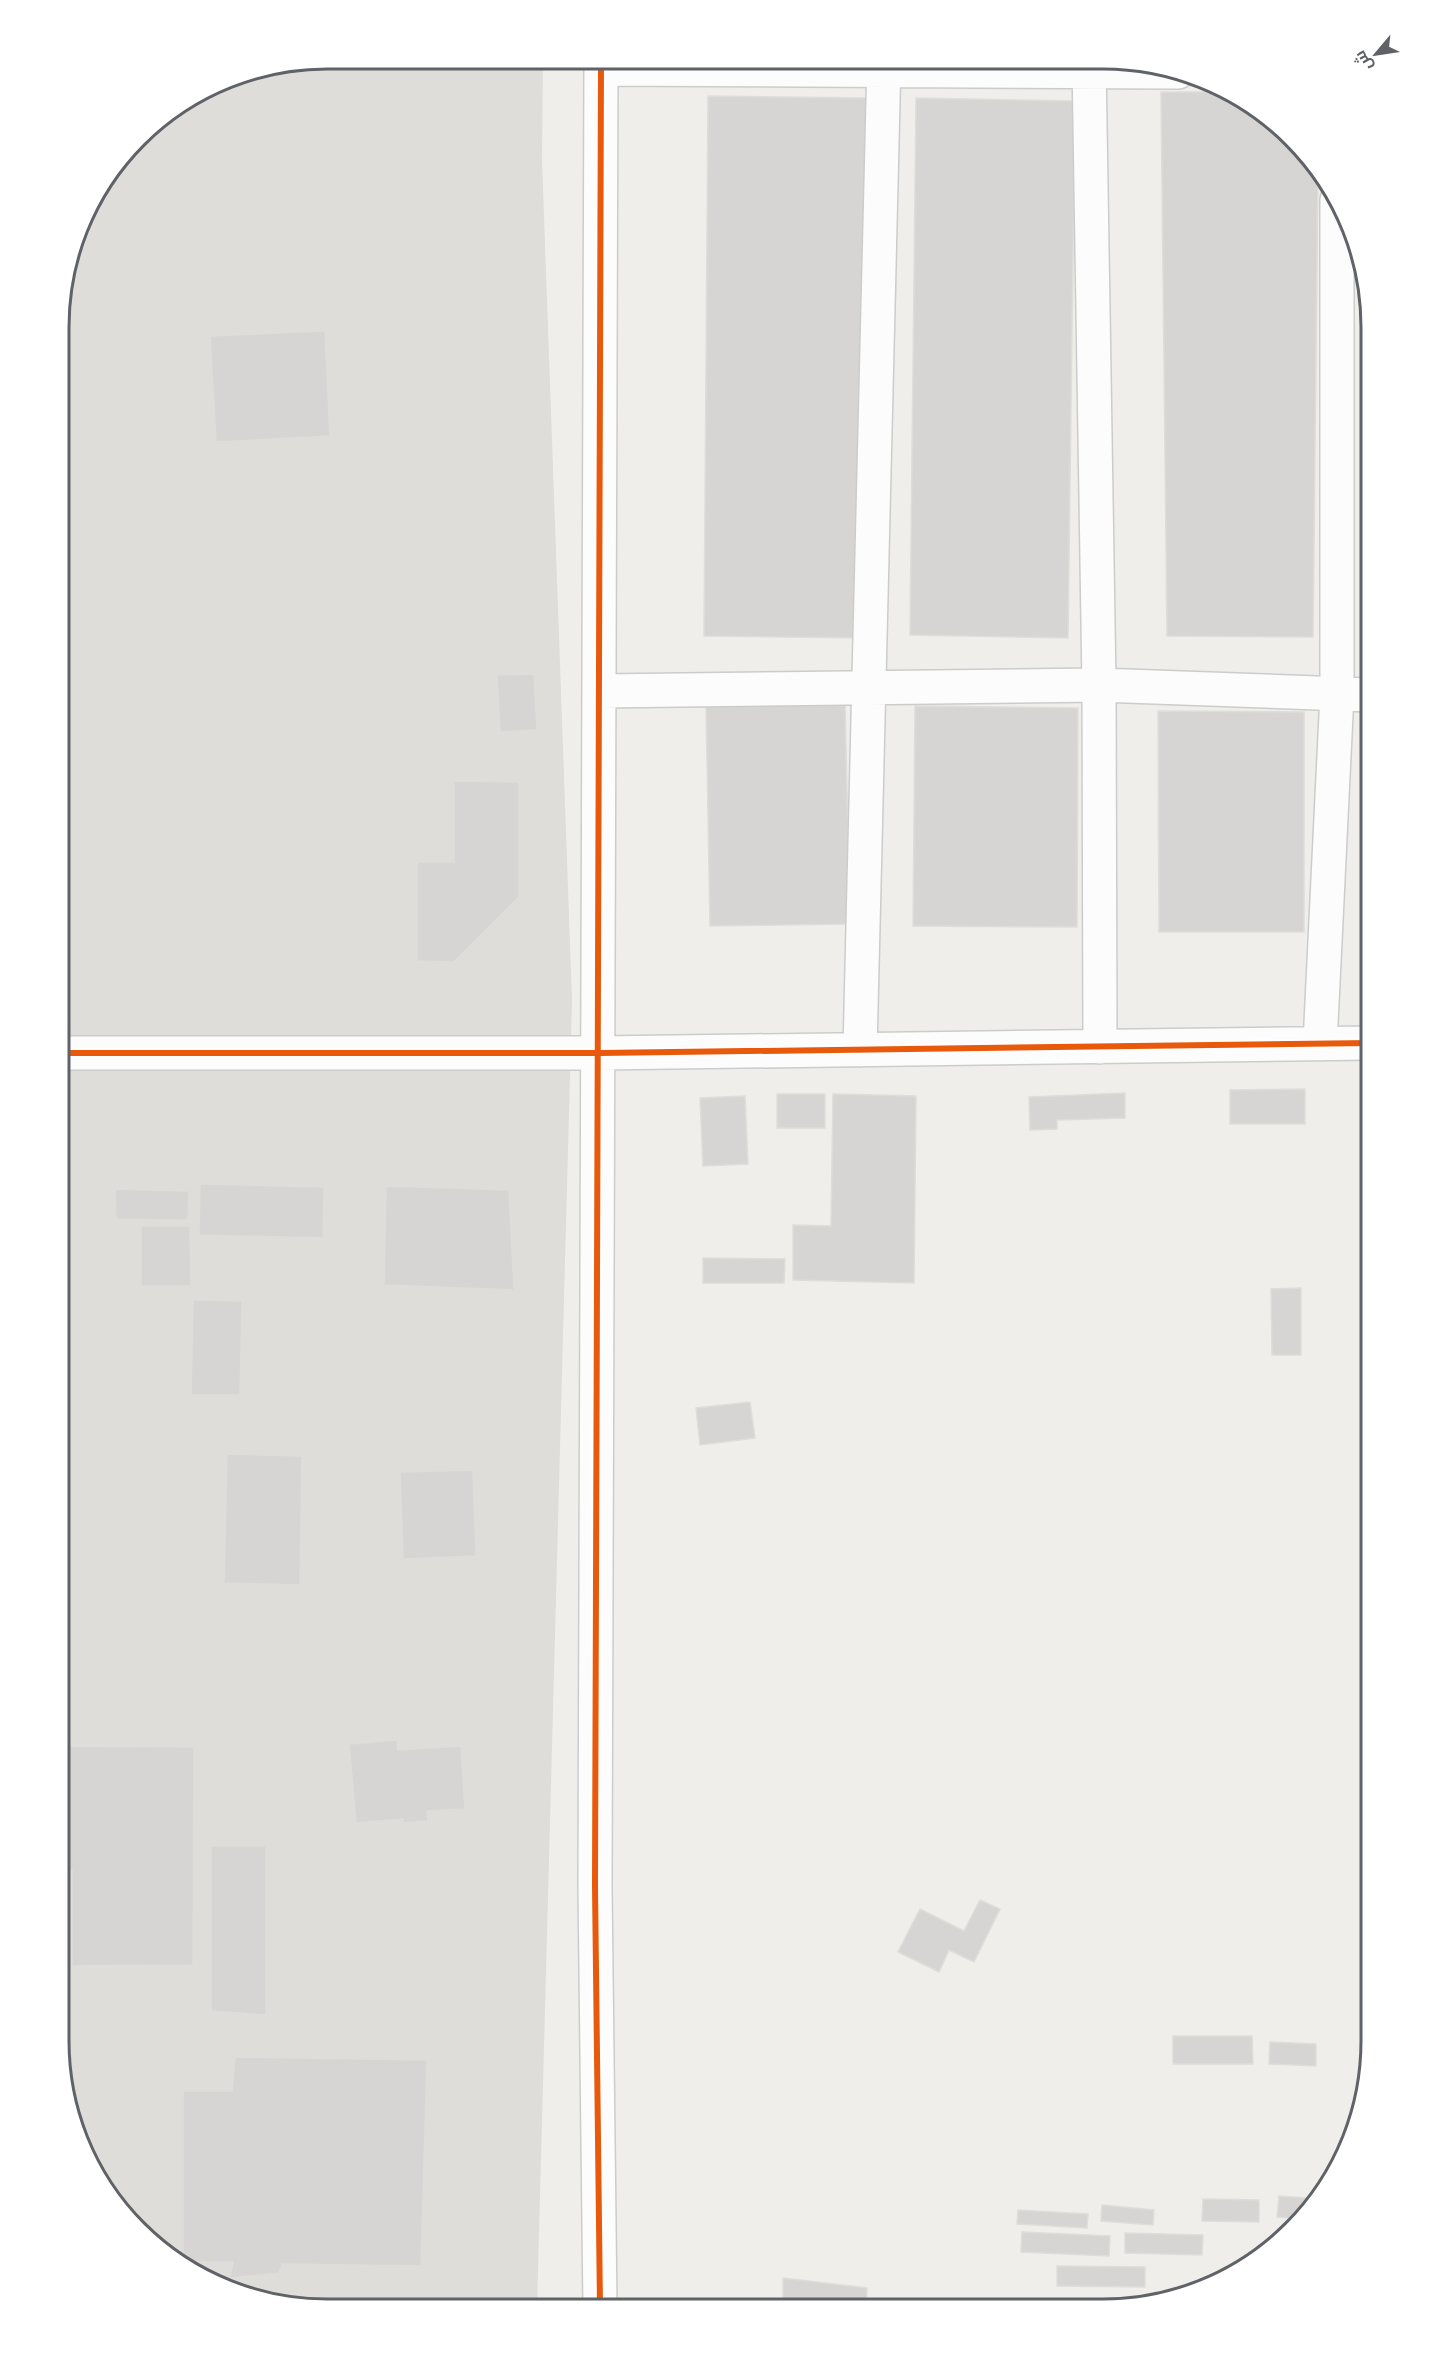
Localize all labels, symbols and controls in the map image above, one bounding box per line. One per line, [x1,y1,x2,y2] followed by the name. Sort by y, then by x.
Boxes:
[1346,24,1406,84] north arrow
[1349,47,1377,75] text: ش

